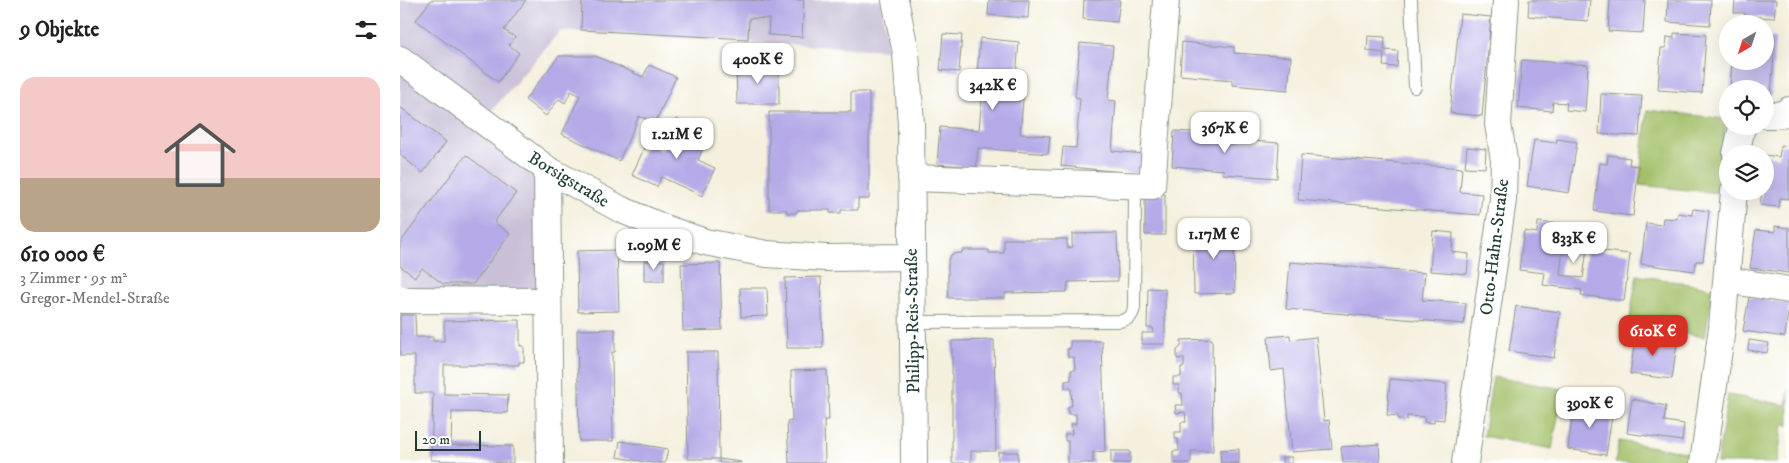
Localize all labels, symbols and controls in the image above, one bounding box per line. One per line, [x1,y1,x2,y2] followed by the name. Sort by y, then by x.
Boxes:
[1719,15,1774,70] north arrow
[1719,15,1774,200] map controls
[352,16,380,44] icon: filters
[20,17,99,43] text: 9 Objekte
[717,42,799,85] pin: 400K €
[733,49,783,69] text: 400K €
[952,68,1034,111] pin: 342K €
[969,75,1017,95] text: 342K €
[1719,80,1774,135] button: locate
[155,110,245,200] icon: home
[1184,112,1266,154] pin: 367K €
[631,118,723,160] pin: 1.21M €
[1202,118,1248,138] text: 367K €
[652,124,702,144] text: 1.21M €
[1719,145,1774,200] button: layers
[524,147,613,213] street label: Borsigstraße
[1476,178,1514,317] street label: Otto-Hahn-Straße
[1168,218,1260,260] pin: 1.17M €
[1533,222,1615,264] pin: 833K €
[1188,224,1240,244] text: 1.17M €
[608,228,700,271] pin: 1.09M €
[1552,228,1596,248] text: 833K €
[627,235,681,255] text: 1.09M €
[20,242,105,268] text: 610 000 €
[901,248,925,394] street label: Philipp-Reis-Straße
[20,268,127,288] text: 3 Zimmer · 95 m²
[20,288,170,308] text: Gregor-Mendel-Straße
[1612,314,1694,357] pin: 610K €
[1630,321,1676,341] text: 610K €
[1549,386,1631,429] pin: 390K €
[1567,393,1613,413] text: 390K €
[415,428,481,451] scale bar
[422,431,450,449] text: 20 m

